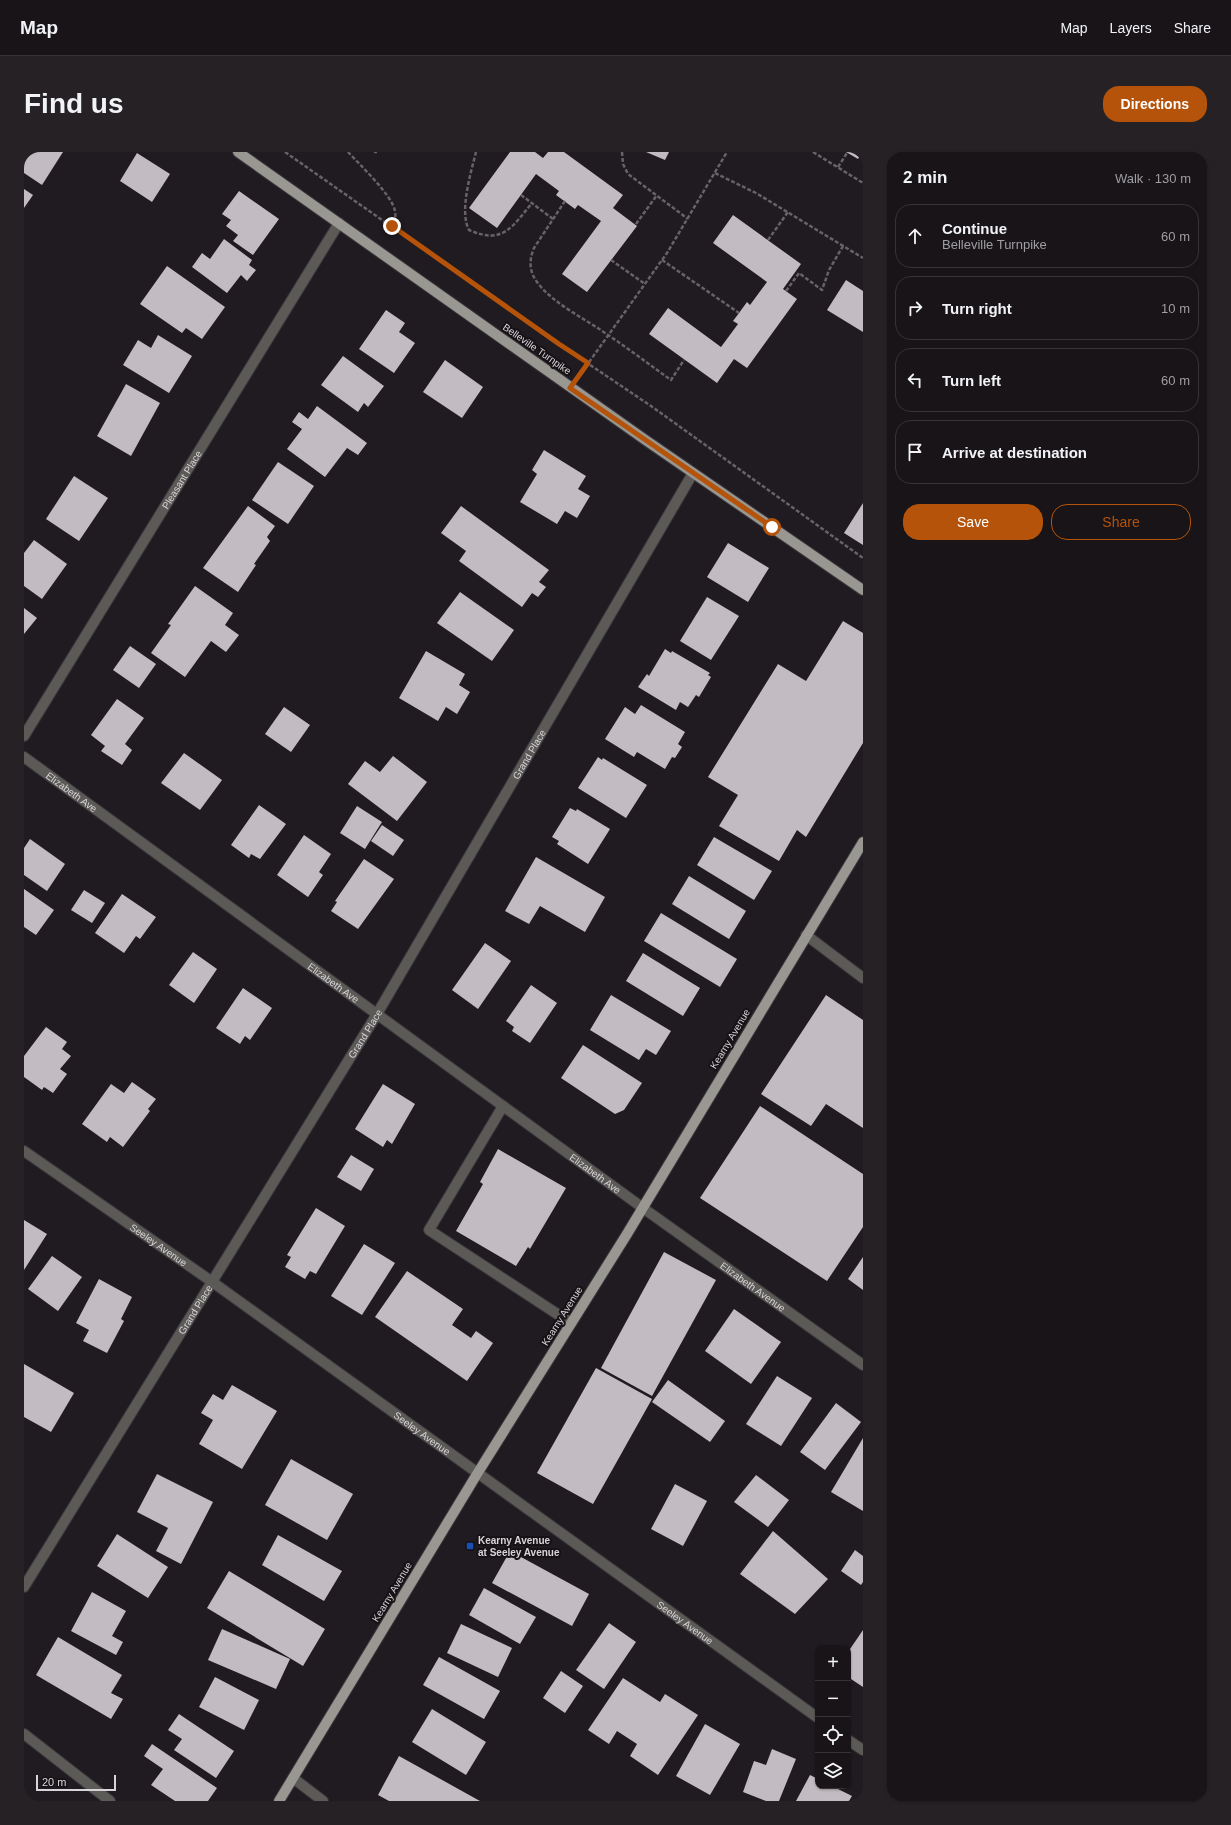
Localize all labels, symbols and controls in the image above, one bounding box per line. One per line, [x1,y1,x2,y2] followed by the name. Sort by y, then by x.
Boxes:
[20,17,58,38] text: Map
[1060,20,1088,36] text: Map
[1110,20,1152,36] text: Layers
[1174,20,1211,36] text: Share
[1103,86,1207,122] button: Directions
[24,88,124,119] text: Find us
[903,168,947,187] text: 2 min
[1115,171,1191,186] text: Walk · 130 m
[383,217,401,235] route end
[942,220,1007,237] text: Continue
[904,225,926,247] icon: ahead
[1161,229,1190,244] text: 60 m
[942,237,1047,252] text: Belleville Turnpike
[904,297,926,319] icon: right
[942,300,1012,317] text: Turn right
[1161,301,1190,316] text: 10 m
[501,321,574,377] street label: Belleville Turnpike
[904,369,926,391] icon: left
[942,372,1001,389] text: Turn left
[1161,373,1190,388] text: 60 m
[904,441,926,463] icon: arrive
[942,444,1087,461] text: Arrive at destination
[159,448,204,511] street label: Pleasant Place
[903,504,1043,540] button: Save
[1051,504,1191,540] button: Share
[763,518,781,536] route start
[510,727,548,781] street label: Grand Place
[44,769,100,814] street label: Elizabeth Ave
[306,960,362,1005] street label: Elizabeth Ave
[346,1007,384,1060] street label: Grand Place
[708,1007,752,1071] street label: Kearny Avenue
[568,1151,623,1196] street label: Elizabeth Ave
[128,1221,189,1268] street label: Seeley Avenue
[718,1260,788,1314] street label: Elizabeth Avenue
[176,1283,214,1336] street label: Grand Place
[539,1284,585,1348] street label: Kearny Avenue
[392,1409,453,1457] street label: Seeley Avenue
[478,1535,560,1558] place label: Kearny Avenue at Seeley Avenue
[465,1541,475,1551] marker: Kearny Avenue at Seeley Avenue
[370,1560,414,1624] street label: Kearny Avenue
[655,1598,716,1647] street label: Seeley Avenue
[815,1645,851,1789] map controls
[815,1645,851,1681] button: +
[815,1681,851,1717] button: −
[815,1717,851,1753] button: locate
[815,1753,851,1789] button: layers
[36,1773,116,1792] scale bar
[42,1776,66,1788] text: 20 m

